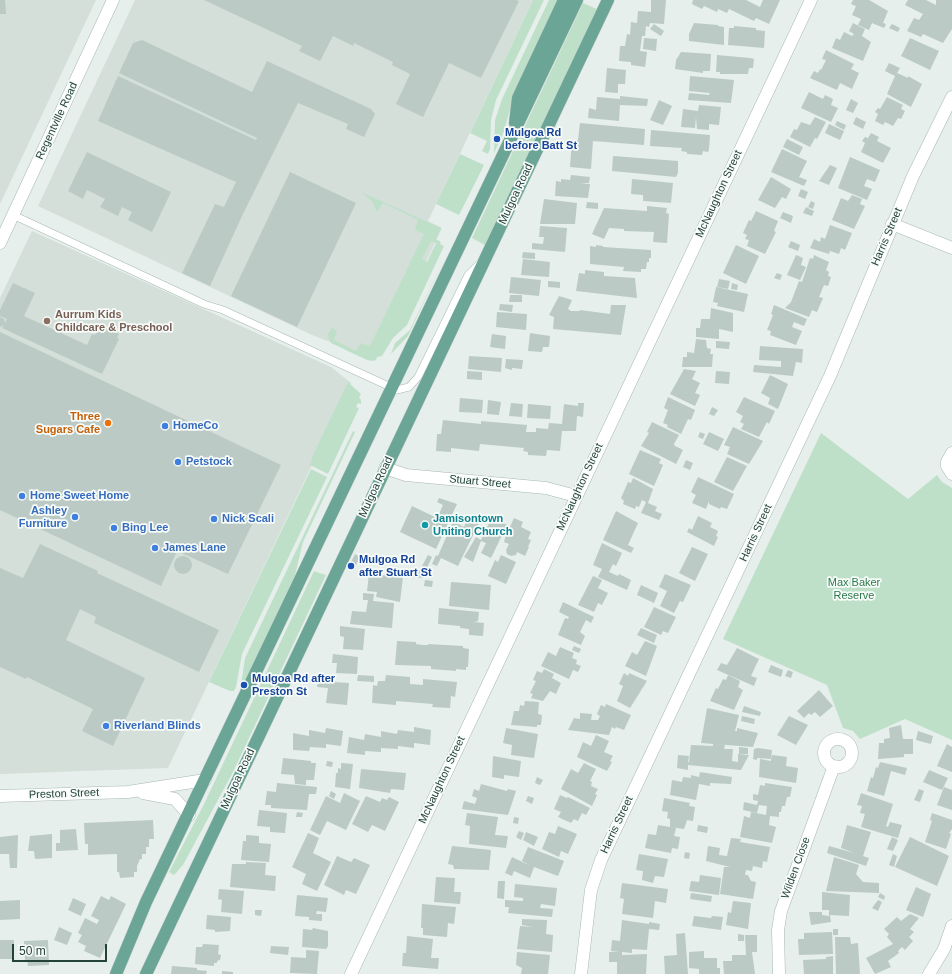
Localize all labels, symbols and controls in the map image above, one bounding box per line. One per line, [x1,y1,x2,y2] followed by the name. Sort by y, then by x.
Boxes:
[33,80,81,162] street label: Regentville Road
[505,126,577,152] place label: Mulgoa Rd before Batt St
[492,134,502,144] marker: Mulgoa Rd before Batt St
[693,148,745,240] street label: McNaughton Street
[496,162,536,226] street label: Mulgoa Road
[869,206,905,268] street label: Harris Street
[55,308,172,334] place label: Aurrum Kids Childcare & Preschool
[42,316,52,326] marker: Aurrum Kids Childcare & Preschool
[36,410,100,436] place label: Three Sugars Cafe
[103,418,113,428] marker: Three Sugars Cafe
[173,419,218,433] place label: HomeCo
[160,421,170,431] marker: HomeCo
[554,441,606,533] street label: McNaughton Street
[186,455,232,469] place label: Petstock
[356,455,396,519] street label: Mulgoa Road
[173,457,183,467] marker: Petstock
[449,473,511,491] street label: Stuart Street
[30,489,129,503] place label: Home Sweet Home
[17,491,27,501] marker: Home Sweet Home
[737,502,775,564] street label: Harris Street
[19,504,67,530] place label: Ashley Furniture
[70,512,80,522] marker: Ashley Furniture
[222,512,274,526] place label: Nick Scali
[433,512,512,538] place label: Jamisontown Uniting Church
[209,514,219,524] marker: Nick Scali
[420,520,430,530] marker: Jamisontown Uniting Church
[122,521,168,535] place label: Bing Lee
[109,523,119,533] marker: Bing Lee
[163,541,226,555] place label: James Lane
[150,543,160,553] marker: James Lane
[359,553,432,579] place label: Mulgoa Rd after Stuart St
[346,561,356,571] marker: Mulgoa Rd after Stuart St
[828,576,880,602] park label: Max Baker Reserve
[252,672,335,698] place label: Mulgoa Rd after Preston St
[239,680,249,690] marker: Mulgoa Rd after Preston St
[114,719,201,733] place label: Riverland Blinds
[101,721,111,731] marker: Riverland Blinds
[416,734,468,826] street label: McNaughton Street
[218,747,258,811] street label: Mulgoa Road
[29,786,99,802] street label: Preston Street
[598,794,636,856] street label: Harris Street
[779,835,813,901] street label: Wilden Close
[14,936,109,962] scale bar
[19,944,46,958] text: 50 m

